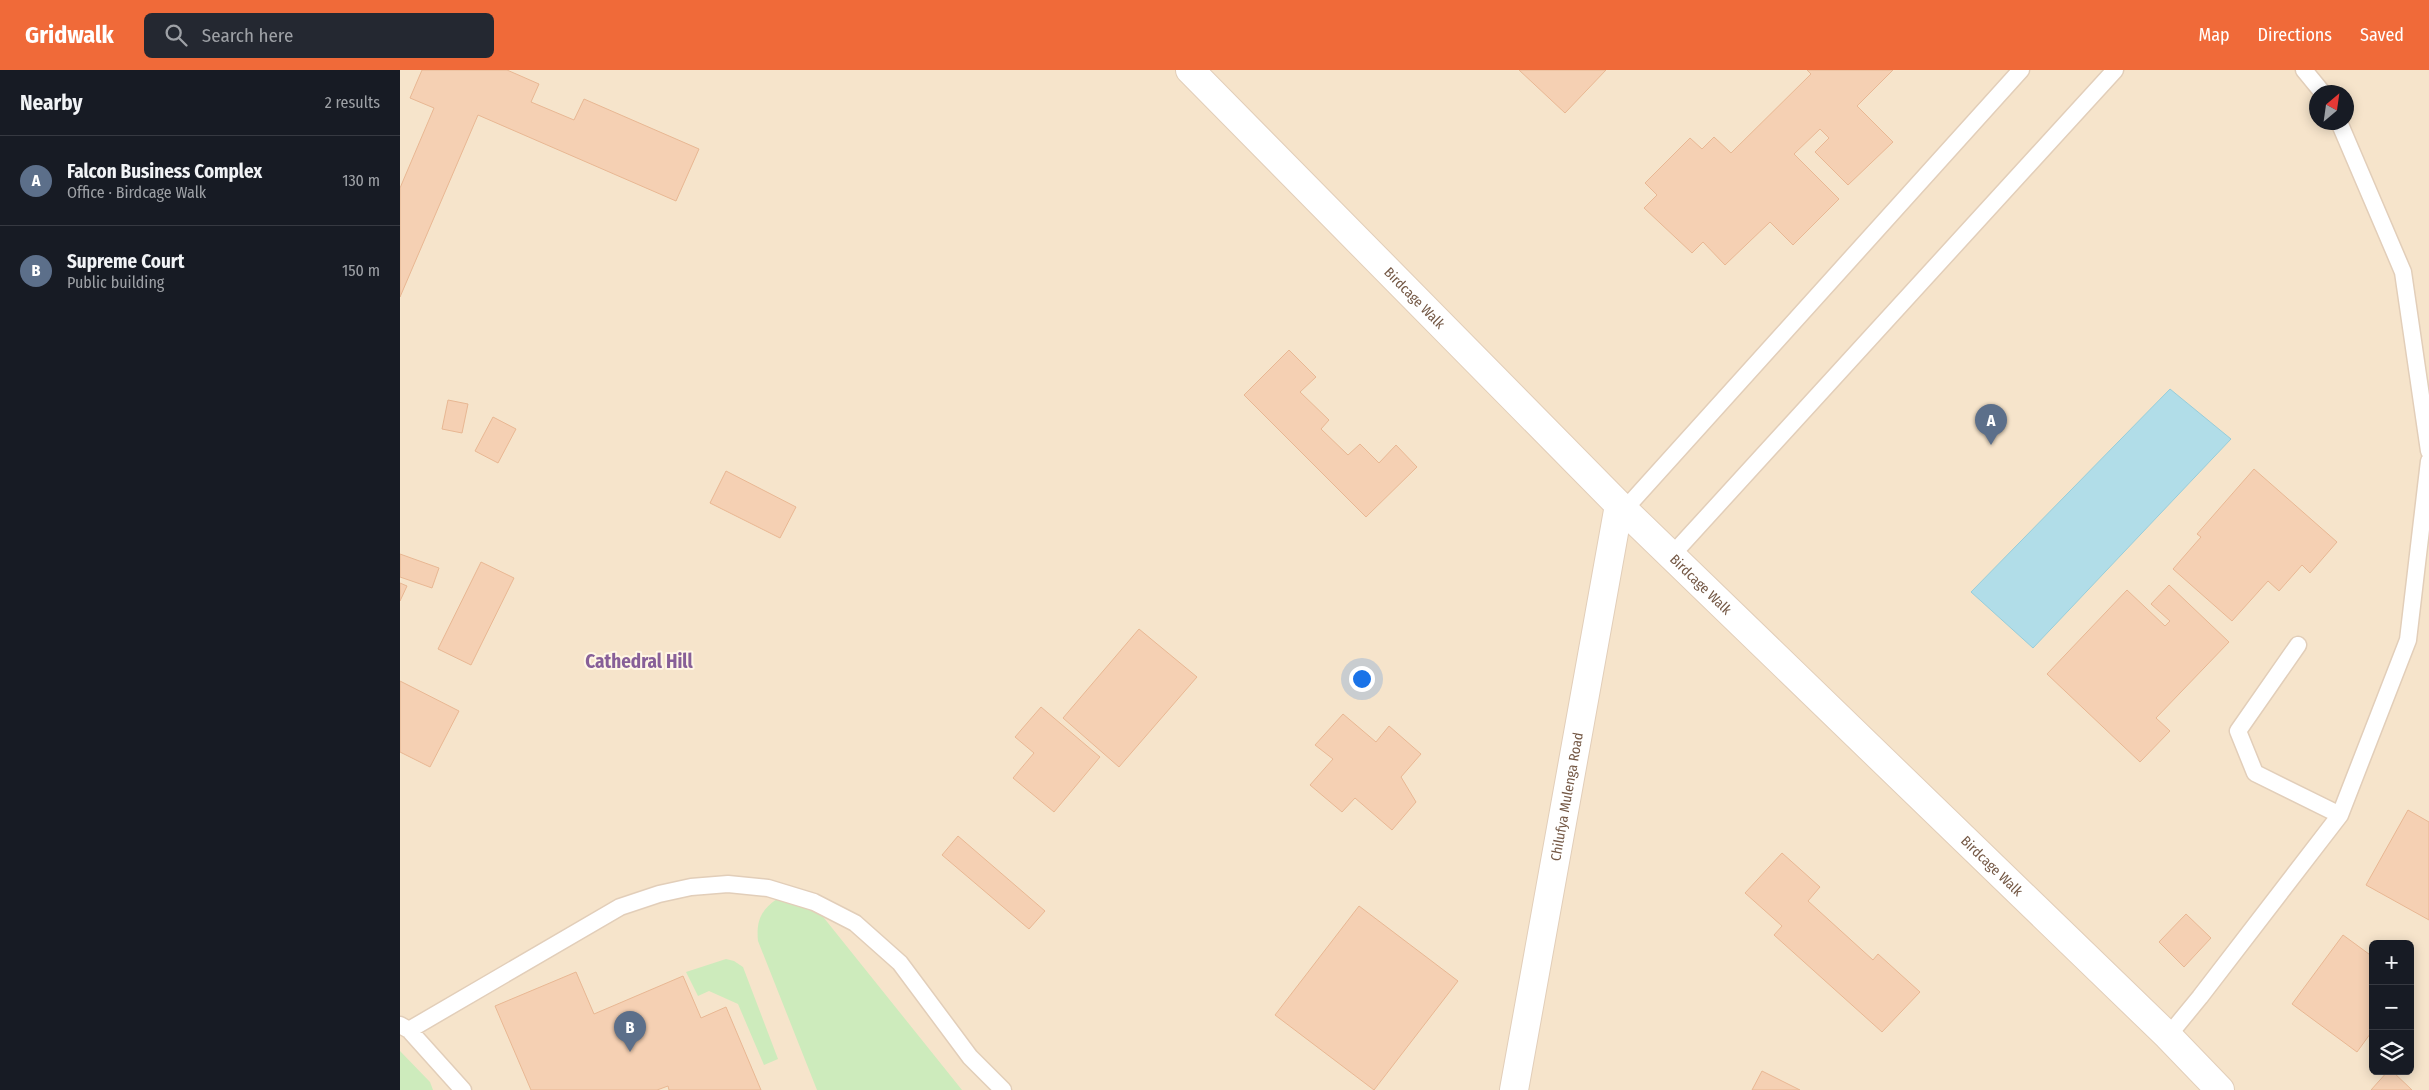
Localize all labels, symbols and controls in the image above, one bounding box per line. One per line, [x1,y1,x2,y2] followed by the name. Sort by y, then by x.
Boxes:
[144,13,494,58] search box
[25,21,114,49] text: Gridwalk
[162,21,190,49] icon: search
[202,24,293,47] text: Search here
[2198,24,2230,46] text: Map
[2258,24,2332,46] text: Directions
[2360,24,2404,46] text: Saved
[2309,85,2354,130] north arrow
[20,90,82,116] text: Nearby
[325,93,380,112] text: 2 results
[67,160,262,183] text: Falcon Business Complex
[32,171,40,190] text: A
[342,171,380,190] text: 130 m
[67,183,206,202] text: Office · Birdcage Walk
[67,250,184,273] text: Supreme Court
[32,261,40,280] text: B
[342,261,380,280] text: 150 m
[1381,264,1449,332] street label: Birdcage Walk
[67,273,164,292] text: Public building
[1975,404,2007,445] pin: A
[1667,551,1736,618] street label: Birdcage Walk
[585,650,693,673] district label: Cathedral Hill
[1349,666,1375,692] your location
[1547,731,1587,862] street label: Chilufya Mulenga Road
[1958,832,2027,900] street label: Birdcage Walk
[2369,940,2414,1075] map controls
[2369,940,2414,985] button: +
[2369,985,2414,1030] button: −
[614,1011,646,1052] pin: B
[2369,1030,2414,1075] button: layers

